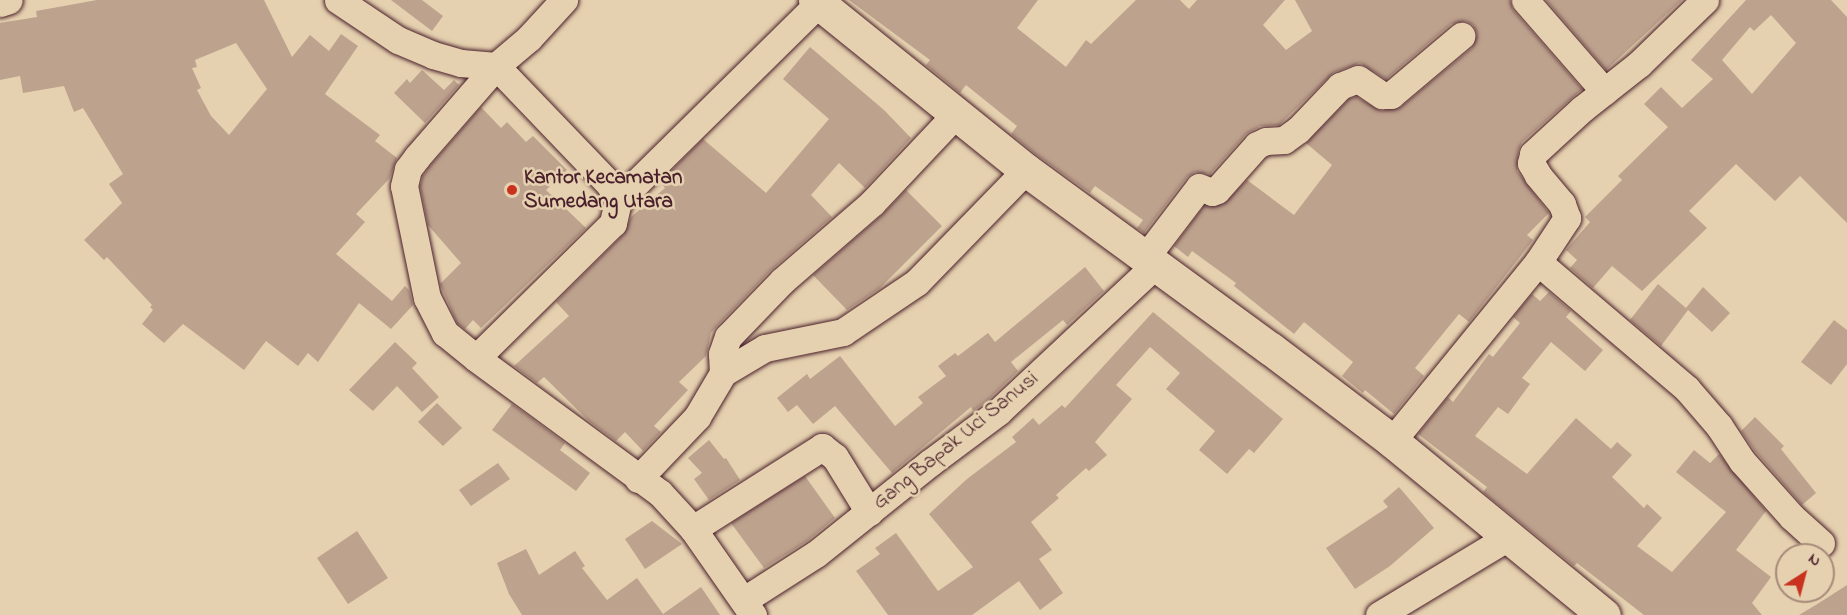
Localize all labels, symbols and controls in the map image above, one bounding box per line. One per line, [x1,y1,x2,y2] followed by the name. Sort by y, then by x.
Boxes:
[524,165,682,215] place label: Kantor Kecamatan Sumedang Utara
[505,183,519,197] marker: Kantor Kecamatan Sumedang Utara
[868,367,1044,515] street label: Gang Bapak Uci Sanusi
[1775,543,1835,603] north arrow
[1803,547,1826,573] text: N

